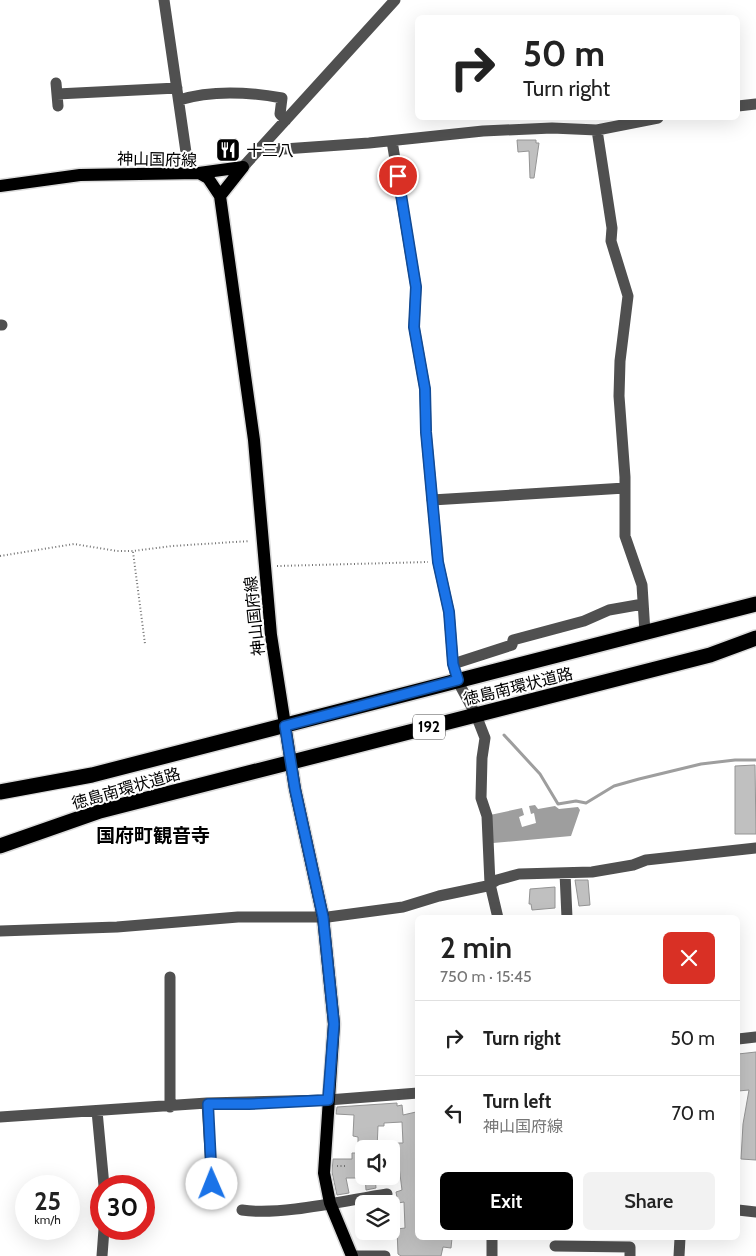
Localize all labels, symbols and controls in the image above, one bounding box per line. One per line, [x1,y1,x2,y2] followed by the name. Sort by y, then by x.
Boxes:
[523,32,605,75] text: 50 m
[440,35,505,100] icon: right
[523,75,610,102] text: Turn right
[215,137,241,163] restaurant icon: 十三八
[246,141,294,160] place label: 十三八
[117,149,197,170] street label: 神山国府線
[377,155,419,197] pin
[384,162,412,190] icon: arrive
[241,575,268,657] street label: 神山国府線
[461,664,575,709] street label: 徳島南環状道路
[413,714,445,740] road number: 192
[70,764,183,813] street label: 徳島南環状道路
[96,824,210,847] district label: 国府町観音寺
[440,929,512,966] text: 2 min
[663,932,715,984] button: close
[440,967,532,986] text: 750 m · 15:45
[440,1024,468,1052] icon: right
[483,1027,561,1050] text: Turn right
[671,1027,715,1050] text: 50 m
[483,1090,551,1113] text: Turn left
[440,1099,468,1127] icon: left
[671,1102,715,1125] text: 70 m
[483,1117,563,1136] text: 神山国府線
[355,1140,400,1240] map controls
[355,1140,400,1185] button: sound
[185,1157,237,1209] position arrow
[440,1172,573,1230] button: Exit
[583,1172,715,1230] button: Share
[90,1175,155,1240] speed limit sign: 30
[34,1186,61,1216] text: 25
[355,1195,400,1240] button: layers
[34,1212,61,1227] text: km/h

